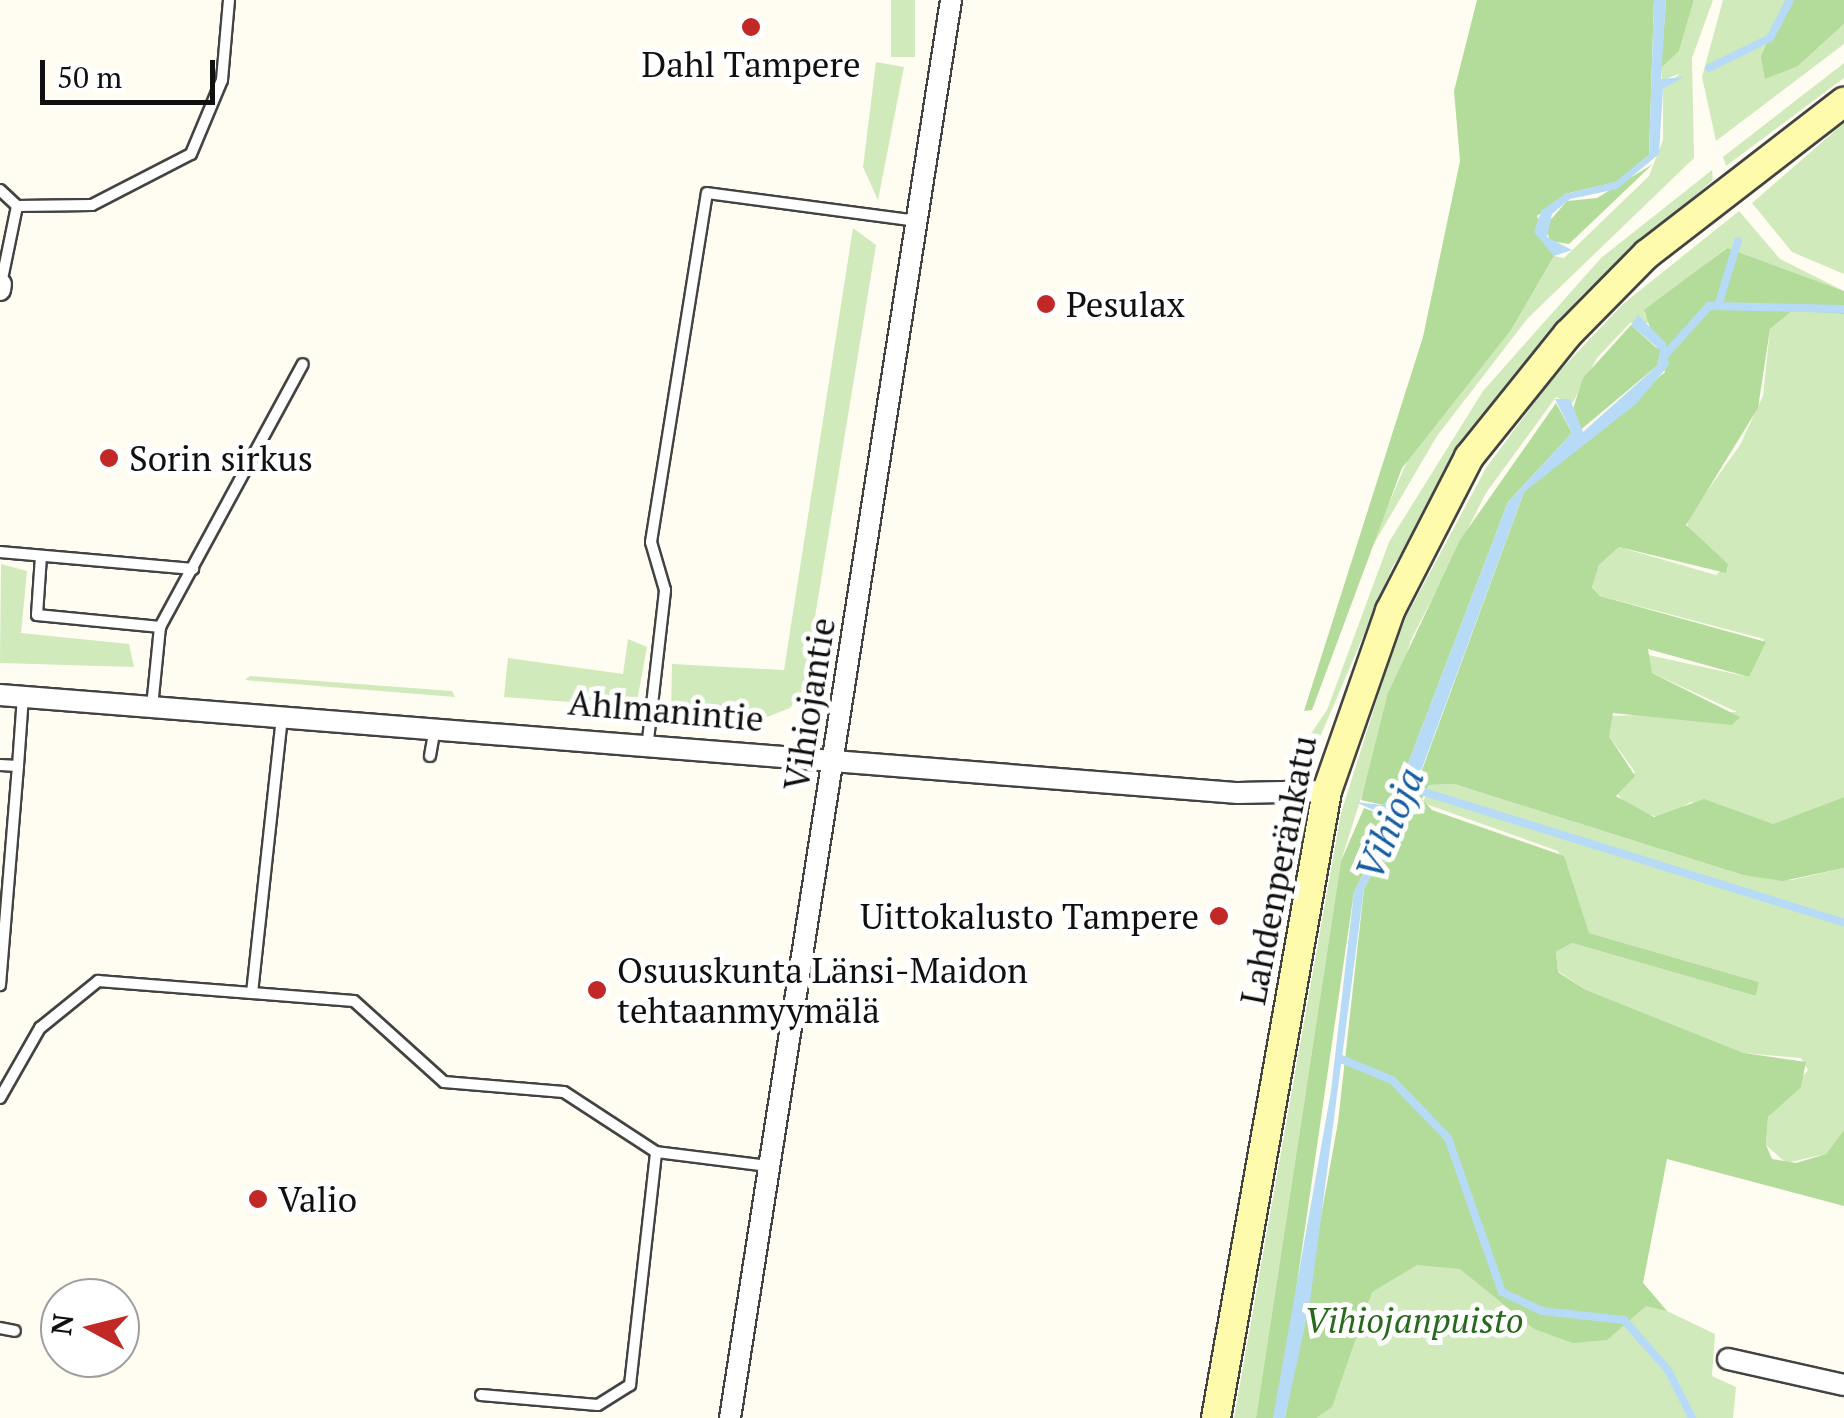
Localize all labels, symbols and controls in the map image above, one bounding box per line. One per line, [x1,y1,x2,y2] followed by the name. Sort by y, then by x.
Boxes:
[740,16,762,38] marker: Dahl Tampere
[45,40,220,102] scale bar
[642,43,860,85] place label: Dahl Tampere
[57,57,122,97] text: 50 m
[1066,283,1185,325] place label: Pesulax
[1035,293,1057,315] marker: Pesulax
[129,437,313,479] place label: Sorin sirkus
[98,447,120,469] marker: Sorin sirkus
[775,614,843,794] street label: Vihiojantie
[566,681,766,739] street label: Ahlmanintie
[1231,732,1325,1008] street label: Lahdenperänkatu
[1346,761,1434,887] water label: Vihioja
[860,895,1199,937] place label: Uittokalusto Tampere
[1208,905,1230,927] marker: Uittokalusto Tampere
[617,949,1028,1031] place label: Osuuskunta Länsi-Maidon tehtaanmyymälä
[586,979,608,1001] marker: Osuuskunta Länsi-Maidon tehtaanmyymälä
[278,1178,357,1220] place label: Valio
[247,1188,269,1210] marker: Valio
[40,1278,140,1378] north arrow
[1304,1299,1524,1341] park label: Vihiojanpuisto
[42,1312,81,1337] text: N

